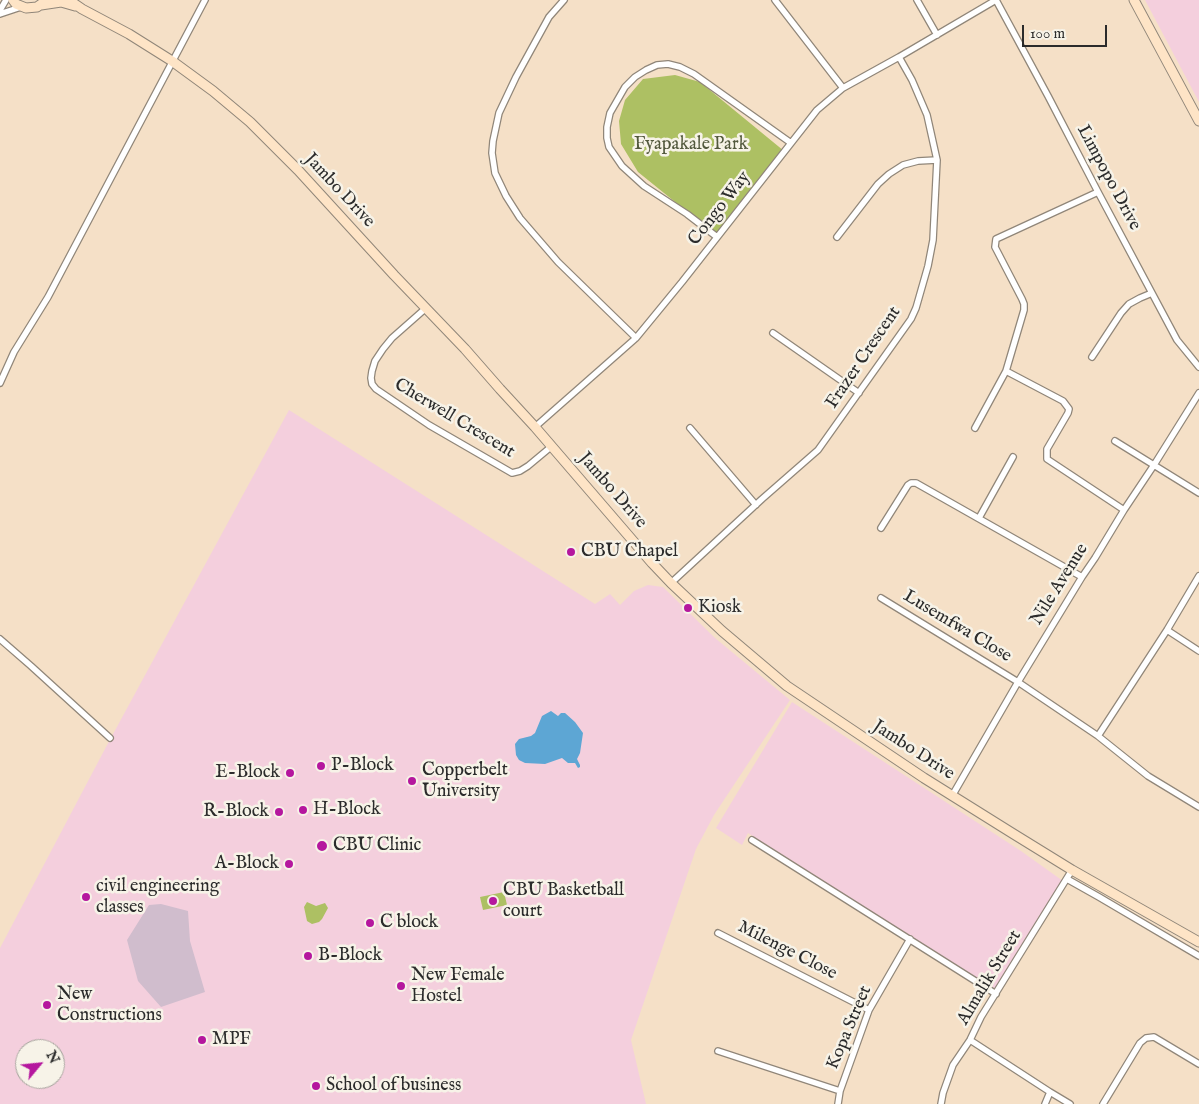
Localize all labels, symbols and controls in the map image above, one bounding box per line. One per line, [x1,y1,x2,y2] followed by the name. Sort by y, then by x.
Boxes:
[1024,15,1109,47] scale bar
[1030,24,1065,43] text: 100 m
[1071,122,1145,234] street label: Limpopo Drive
[634,134,748,156] park label: Fyapakale Park
[299,149,379,233] street label: Jambo Drive
[684,168,756,250] street label: Congo Way
[822,303,906,413] street label: Frazer Crescent
[390,375,518,463] street label: Cherwell Crescent
[573,449,651,533] street label: Jambo Drive
[1026,540,1094,630] street label: Nile Avenue
[581,541,678,563] place label: CBU Chapel
[565,546,577,558] marker: CBU Chapel
[899,586,1015,668] street label: Lusemfwa Close
[698,597,741,619] place label: Kiosk
[682,602,694,614] marker: Kiosk
[868,716,958,786] street label: Jambo Drive
[331,755,394,777] place label: P-Block
[315,760,327,772] marker: P-Block
[422,760,508,802] place label: Copperbelt University
[215,762,280,784] place label: E-Block
[284,767,296,779] marker: E-Block
[406,775,418,787] marker: Copperbelt University
[313,799,381,821] place label: H-Block
[203,801,269,823] place label: R-Block
[297,804,309,816] marker: H-Block
[273,806,285,818] marker: R-Block
[333,835,421,857] place label: CBU Clinic
[315,839,329,853] marker: CBU Clinic
[215,853,279,875] place label: A-Block
[283,858,295,870] marker: A-Block
[96,876,219,919] place label: civil engineering classes
[503,880,624,922] place label: CBU Basketball court
[80,891,92,903] marker: civil engineering classes
[487,895,499,907] marker: CBU Basketball court
[380,912,438,934] place label: C block
[364,917,376,929] marker: C block
[734,917,840,985] street label: Milenge Close
[953,927,1027,1029] street label: Almalik Street
[318,945,382,967] place label: B-Block
[302,950,314,962] marker: B-Block
[411,965,504,1008] place label: New Female Hostel
[395,980,407,992] marker: New Female Hostel
[823,983,877,1073] street label: Kopa Street
[57,984,162,1026] place label: New Constructions
[41,999,53,1011] marker: New Constructions
[212,1029,251,1051] place label: MPF
[196,1034,208,1046] marker: MPF
[15,1039,65,1089] north arrow
[42,1048,63,1067] text: N
[326,1075,461,1097] place label: School of business
[310,1080,322,1092] marker: School of business

